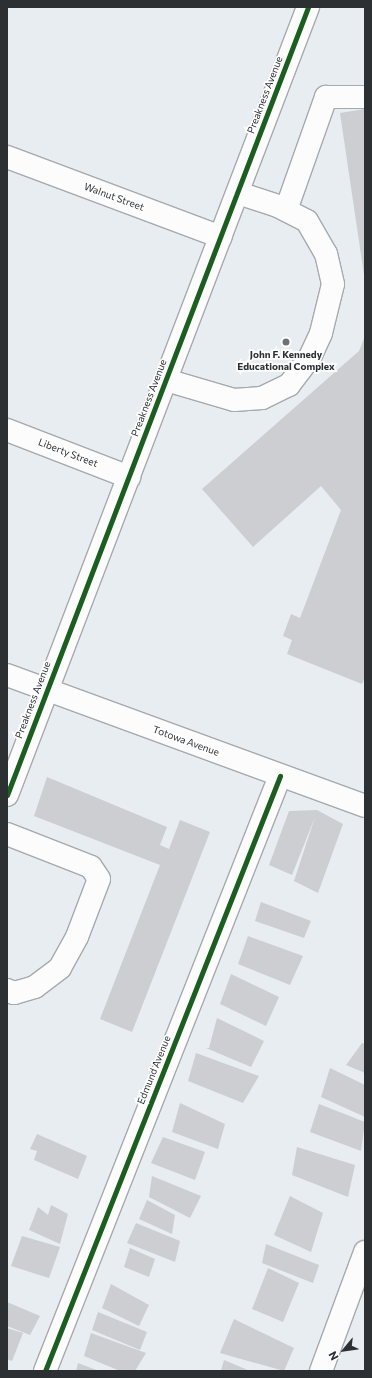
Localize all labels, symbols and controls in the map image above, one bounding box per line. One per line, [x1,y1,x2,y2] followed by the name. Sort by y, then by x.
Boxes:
[245,55,285,135] street label: Preakness Avenue
[82,181,146,213] street label: Walnut Street
[281,337,291,347] marker: John F. Kennedy Educational Complex
[237,348,335,372] place label: John F. Kennedy Educational Complex
[129,358,169,438] street label: Preakness Avenue
[36,436,100,470] street label: Liberty Street
[13,660,53,740] street label: Preakness Avenue
[151,723,221,759] street label: Totowa Avenue
[135,1034,173,1106] street label: Edmund Avenue
[324,1330,364,1370] north arrow
[325,1349,341,1363] text: N

